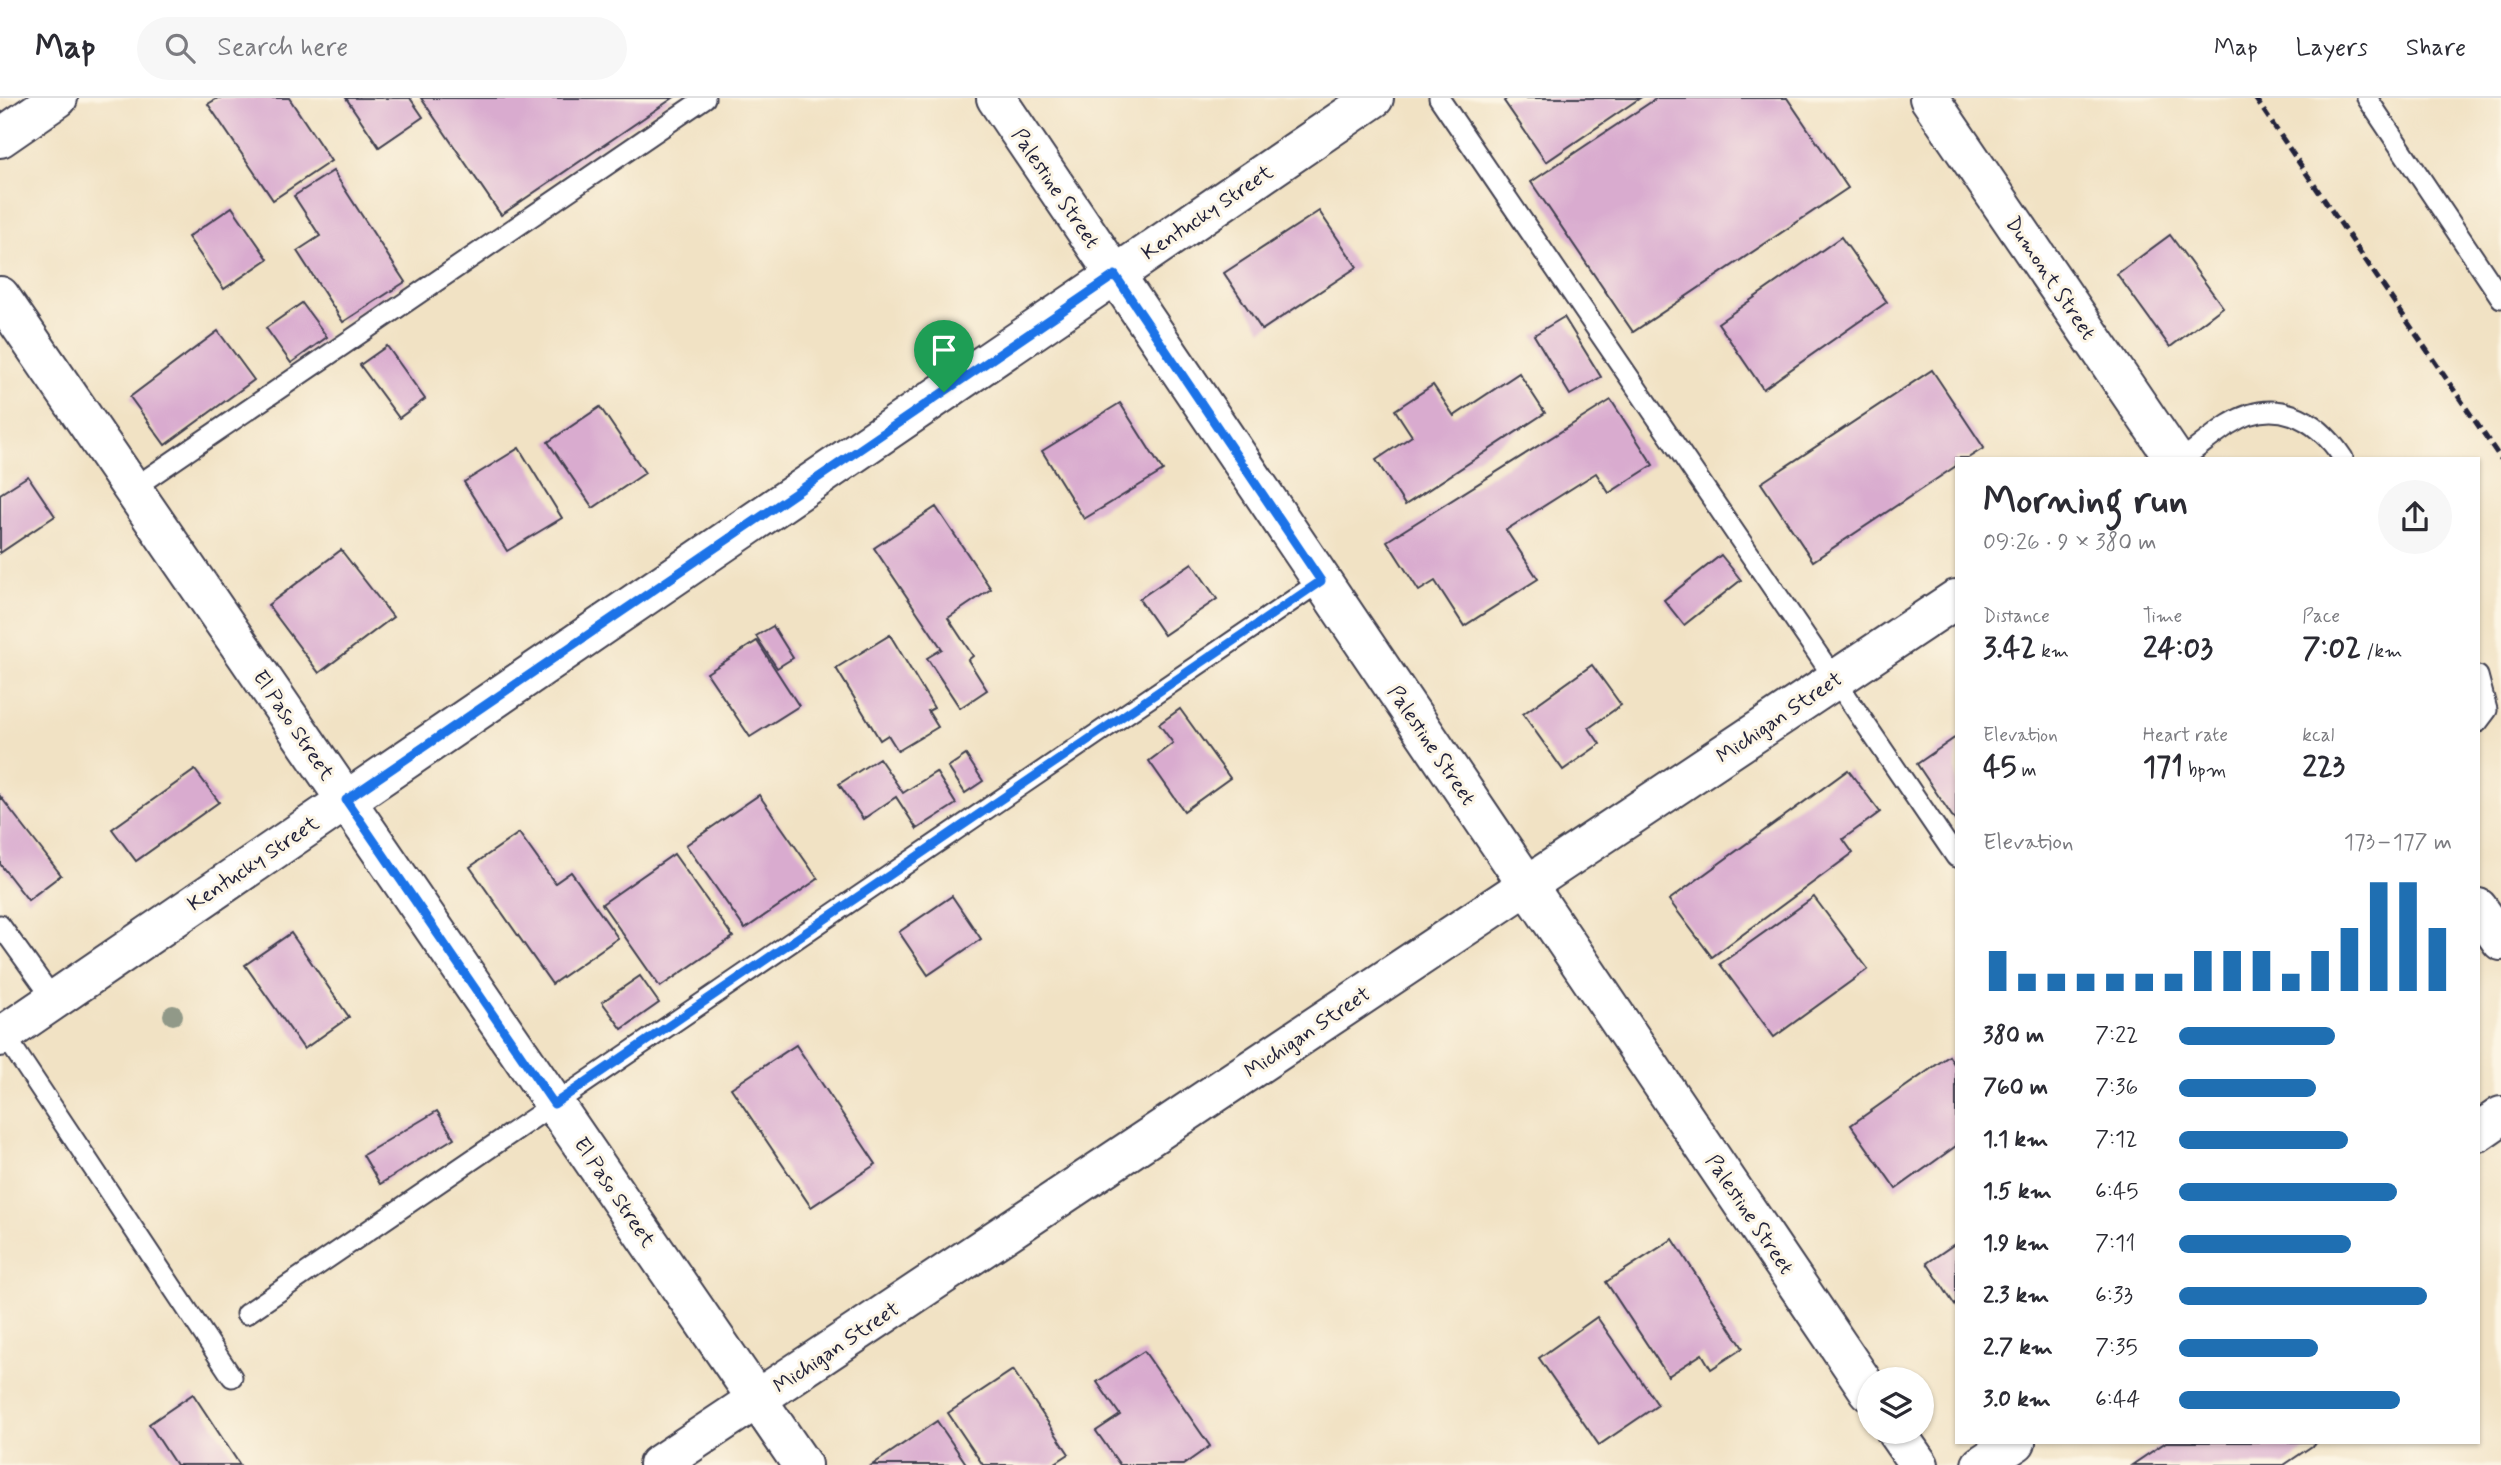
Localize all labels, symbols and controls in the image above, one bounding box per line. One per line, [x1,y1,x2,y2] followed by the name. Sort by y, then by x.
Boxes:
[137,17,627,80] search box
[35,26,95,70] text: Map
[161,29,199,67] icon: search
[217,31,348,65] text: Search here
[2214,33,2258,64] text: Map
[2296,33,2368,64] text: Layers
[2406,33,2466,64] text: Share
[1005,123,1106,254] street label: Palestine Street
[1136,158,1279,267] street label: Kentucky Street
[1999,211,2102,346] street label: Dumont Street
[914,320,974,392] pin
[925,331,963,369] icon: arrive
[1983,477,2188,526] text: Morning run
[2378,480,2452,554] button: share
[1983,528,2157,558] text: 09:26 · 9 × 380 m
[1983,604,2050,629] text: Distance
[2143,604,2182,629] text: Time
[2302,604,2340,629] text: Pace
[1983,629,2036,668] text: 3.42
[2143,629,2213,668] text: 24:03
[2302,629,2361,668] text: 7:02
[2036,639,2069,664] text: km
[2361,639,2402,664] text: /km
[246,665,341,787] street label: El Paso Street
[1711,665,1848,770] street label: Michigan Street
[1381,680,1482,811] street label: Palestine Street
[1983,723,2058,748] text: Elevation
[2143,723,2228,748] text: Heart rate
[2302,723,2334,748] text: kcal
[1983,748,2016,787] text: 45
[2143,748,2183,787] text: 171
[2302,748,2345,787] text: 223
[2016,758,2037,783] text: m
[2183,758,2226,783] text: bpm
[182,809,325,918] street label: Kentucky Street
[1983,828,2074,858] text: Elevation
[2344,828,2452,858] text: 173–177 m
[1239,980,1376,1085] street label: Michigan Street
[1983,1021,2044,1051] text: 380 m
[2095,1021,2139,1051] text: 7:22
[1983,1073,2048,1103] text: 760 m
[2095,1073,2138,1103] text: 7:36
[1983,1125,2048,1155] text: 1.1 km
[2095,1125,2138,1155] text: 7:12
[567,1132,662,1254] street label: El Paso Street
[1699,1149,1800,1280] street label: Palestine Street
[1983,1177,2052,1207] text: 1.5 km
[2095,1177,2139,1207] text: 6:45
[1983,1229,2049,1259] text: 1.9 km
[2095,1229,2135,1259] text: 7:11
[1983,1281,2049,1311] text: 2.3 km
[2095,1281,2133,1311] text: 6:33
[768,1295,905,1400] street label: Michigan Street
[1983,1333,2053,1363] text: 2.7 km
[2095,1333,2138,1363] text: 7:35
[1857,1367,1934,1444] map controls
[1857,1367,1934,1444] button: layers
[1983,1385,2051,1415] text: 3.0 km
[2095,1385,2140,1415] text: 6:44

